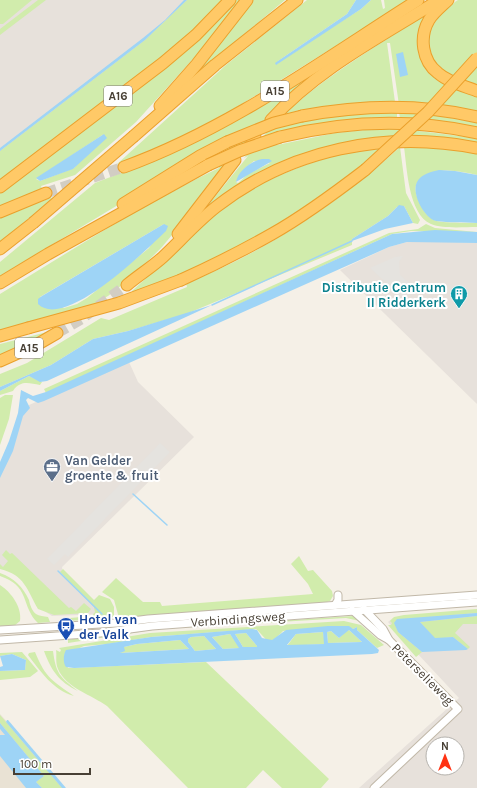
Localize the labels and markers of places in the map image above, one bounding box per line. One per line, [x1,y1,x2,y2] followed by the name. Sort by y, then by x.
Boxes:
[322,280,446,310] place label: Distributie Centrum II Ridderkerk
[449,284,469,309] building icon: Distributie Centrum II Ridderkerk
[65,453,159,483] place label: Van Gelder groente & fruit
[42,457,62,482] office icon: Van Gelder groente & fruit
[79,612,137,642] place label: Hotel van der Valk
[56,616,76,641] bus stop icon: Hotel van der Valk

